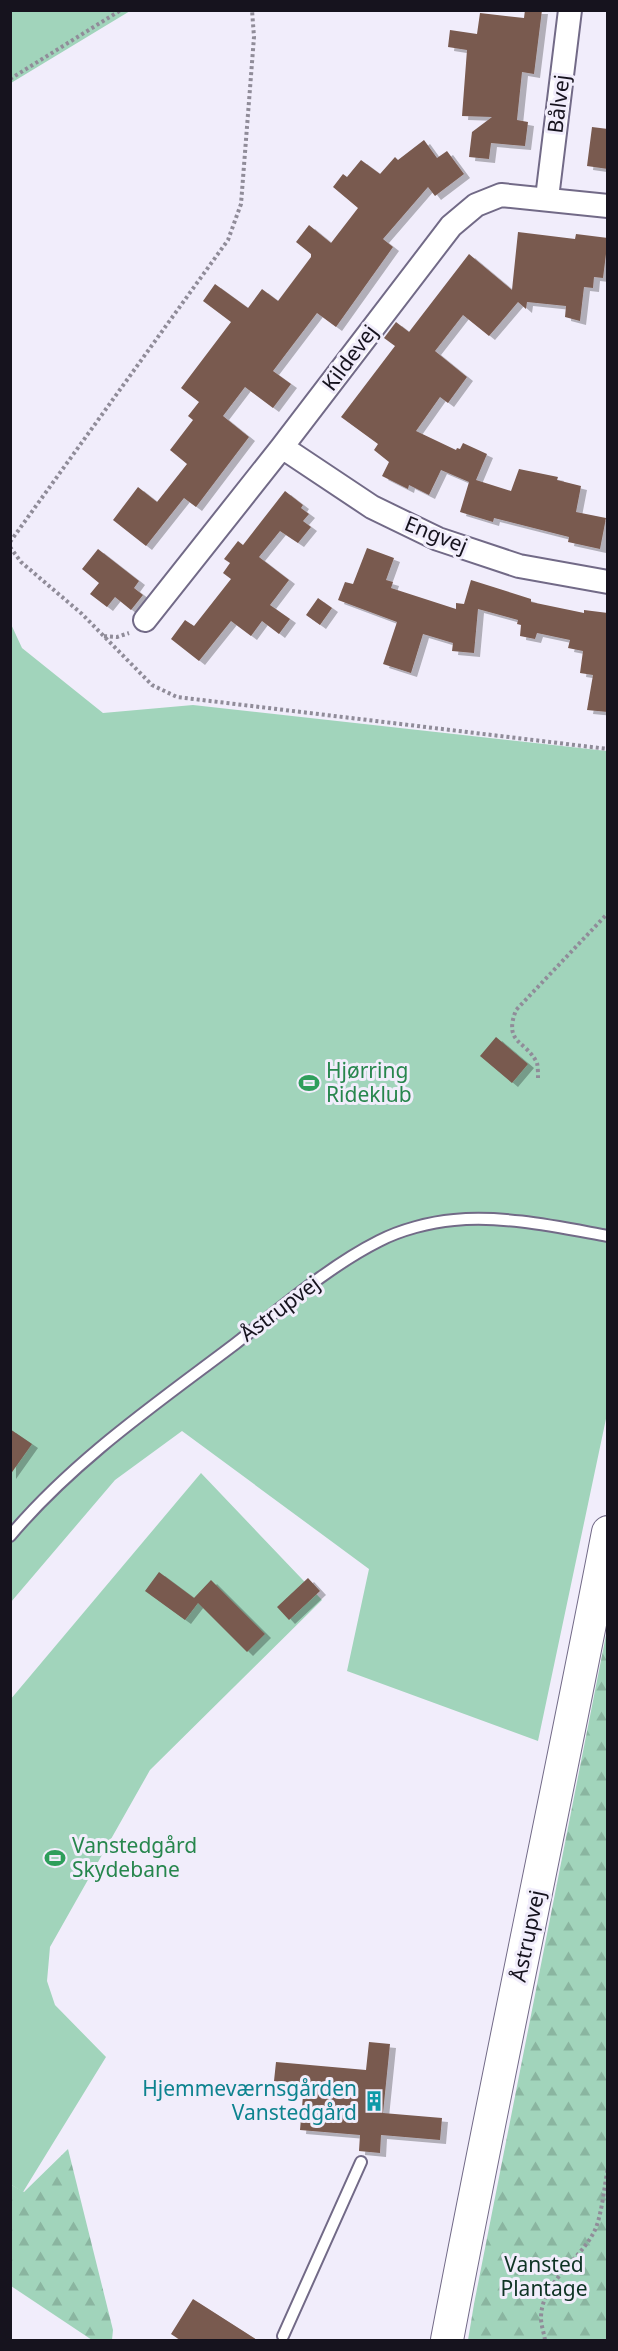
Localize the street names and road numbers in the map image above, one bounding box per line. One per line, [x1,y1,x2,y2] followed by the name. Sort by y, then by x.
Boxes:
[541,73,575,135] street label: Bålvej
[315,319,383,396] street label: Kildevej
[401,509,472,559] street label: Engvej
[234,1269,325,1347] street label: Åstrupvej
[504,1887,550,1984] street label: Åstrupvej

